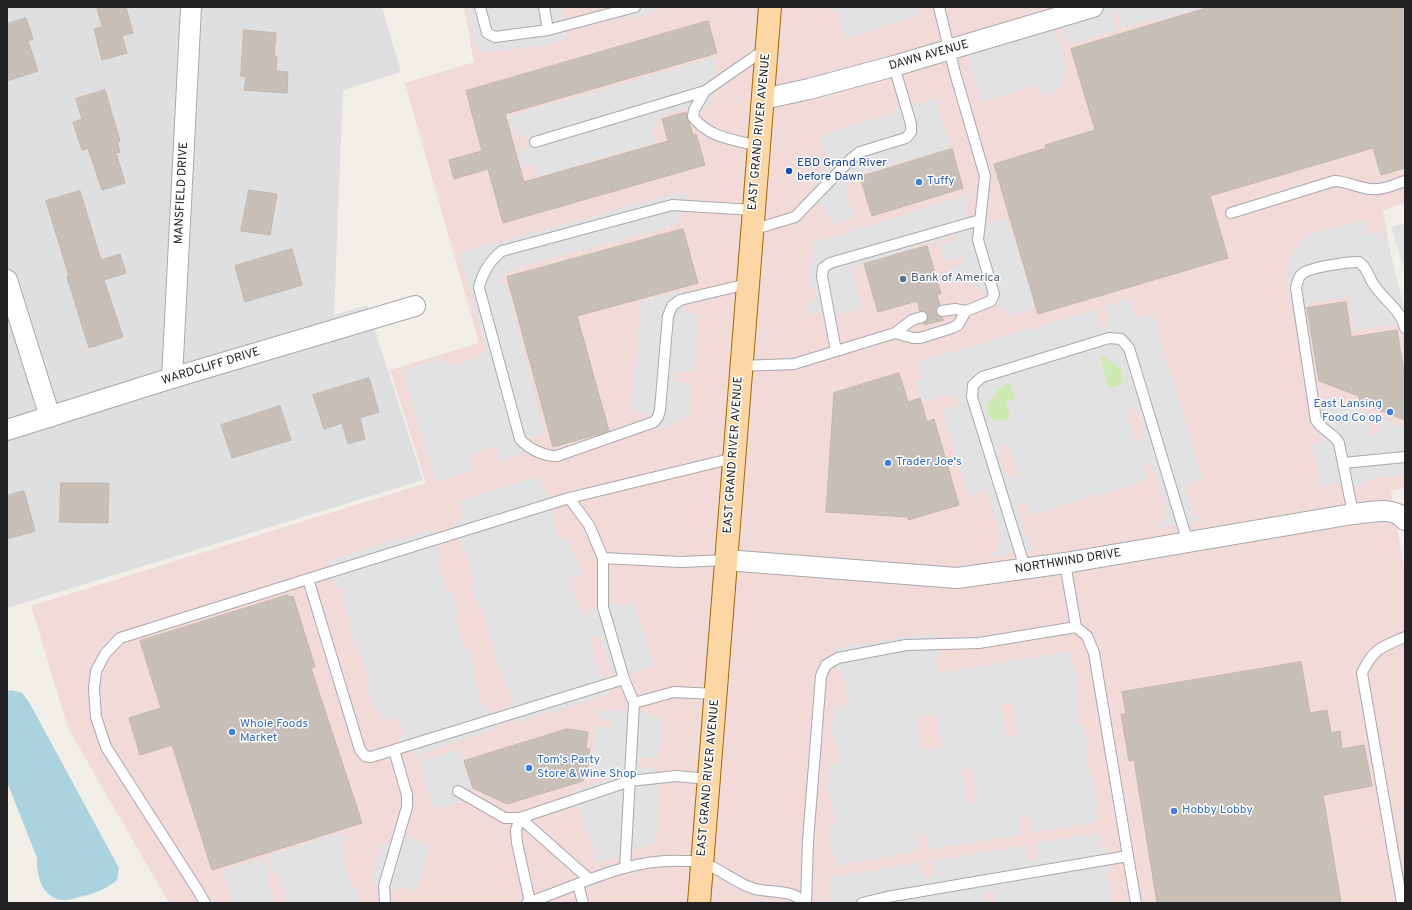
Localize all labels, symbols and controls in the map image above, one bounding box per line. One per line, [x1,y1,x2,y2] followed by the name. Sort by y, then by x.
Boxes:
[887,38,971,74] street label: DAWN AVENUE
[746,53,774,211] street label: EAST GRAND RIVER AVENUE
[172,142,192,244] street label: MANSFIELD DRIVE
[797,157,887,185] place label: EBD Grand River before Dawn
[784,166,794,176] marker: EBD Grand River before Dawn
[927,175,955,189] place label: Tuffy
[914,177,924,187] marker: Tuffy
[911,272,1000,286] place label: Bank of America
[898,274,908,284] marker: Bank of America
[160,345,262,389] street label: WARDCLIFF DRIVE
[721,376,747,534] street label: EAST GRAND RIVER AVENUE
[1313,398,1382,426] place label: East Lansing Food Co op
[1385,407,1395,417] marker: East Lansing Food Co op
[896,456,962,470] place label: Trader Joe's
[883,458,893,468] marker: Trader Joe's
[1014,547,1122,577] street label: NORTHWIND DRIVE
[695,699,723,857] street label: EAST GRAND RIVER AVENUE
[240,718,308,746] place label: Whole Foods Market
[227,727,237,737] marker: Whole Foods Market
[537,754,637,782] place label: Tom's Party Store & Wine Shop
[524,763,534,773] marker: Tom's Party Store & Wine Shop
[1182,804,1253,818] place label: Hobby Lobby
[1169,806,1179,816] marker: Hobby Lobby

